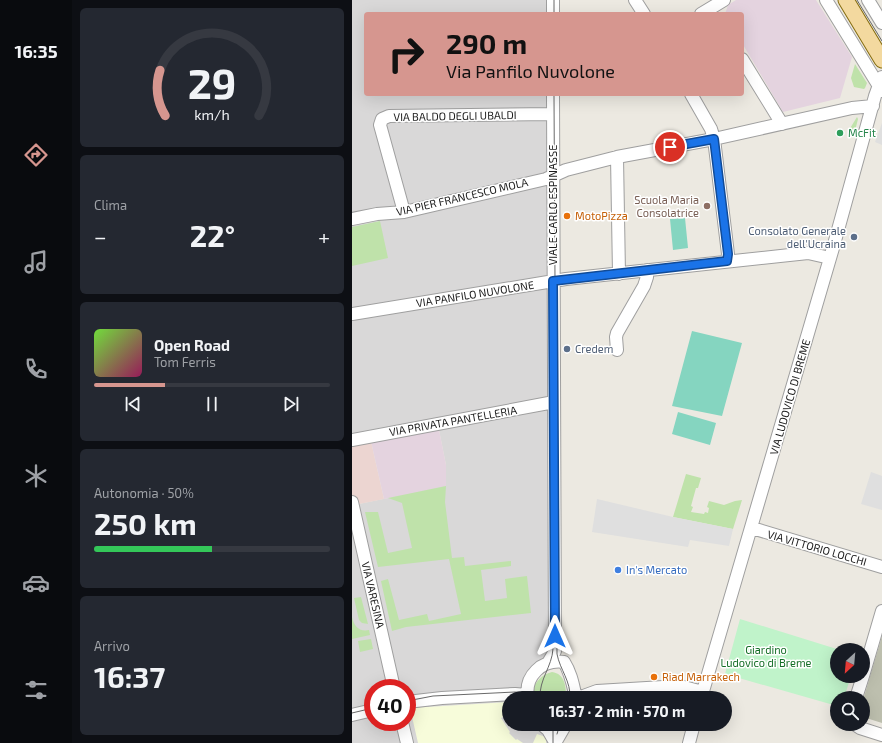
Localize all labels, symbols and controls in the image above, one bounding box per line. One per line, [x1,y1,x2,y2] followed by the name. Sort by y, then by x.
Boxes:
[446,26,527,60] text: 290 m
[380,28,432,80] icon: right
[14,40,58,62] text: 16:35
[188,56,236,106] text: 29
[446,60,615,82] text: Via Panfilo Nuvolone
[194,105,230,122] text: km/h
[393,108,517,123] street label: VIA BALDO DEGLI UBALDI
[848,126,876,139] place label: McFit
[835,128,845,138] marker: McFit
[653,130,687,164] pin
[659,136,681,158] icon: arrive
[22,141,50,169] icon: directions
[546,145,559,265] street label: VIALE CARLO ESPINASSE
[395,175,529,218] street label: VIA PIER FRANCESCO MOLA
[634,193,699,219] place label: Scuola Maria Consolatrice
[94,197,127,213] text: Clima
[702,201,712,211] marker: Scuola Maria Consolatrice
[575,209,628,222] place label: MotoPizza
[562,211,572,221] marker: MotoPizza
[190,217,235,253] text: 22°
[94,223,107,249] text: −
[318,223,330,249] text: +
[748,224,846,250] place label: Consolato Generale dell'Ucraina
[849,232,859,242] marker: Consolato Generale dell'Ucraina
[22,248,50,276] icon: music
[415,278,535,309] street label: VIA PANFILO NUVOLONE
[154,336,230,354] text: Open Road
[767,338,812,456] street label: VIA LUDOVICO DI BREME
[575,342,613,355] place label: Credem
[562,344,572,354] marker: Credem
[154,354,216,370] text: Tom Ferris
[22,355,50,383] icon: phone
[122,393,144,415] icon: previous
[201,393,223,415] icon: pause
[280,393,302,415] icon: next
[388,403,518,438] street label: VIA PRIVATA PANTELLERIA
[22,462,50,490] icon: climate
[94,485,194,501] text: Autonomia · 50%
[94,505,197,541] text: 250 km
[766,527,868,568] street label: VIA VITTORIO LOCCHI
[359,560,388,630] street label: VIA VARESINA
[626,563,687,576] place label: In's Mercato
[613,565,623,575] marker: In's Mercato
[22,569,50,597] icon: car
[534,615,576,657] position arrow
[94,638,130,654] text: Arrivo
[721,643,812,669] park label: Giardino Ludovico di Breme
[830,643,870,683] north arrow
[830,643,870,731] map controls
[94,658,165,694] text: 16:37
[662,670,740,683] place label: Riad Marrakech
[649,672,659,682] marker: Riad Marrakech
[22,676,50,704] icon: filters
[364,679,416,731] speed limit sign: 40
[830,691,870,731] button: search
[549,702,685,720] text: 16:37 · 2 min · 570 m

